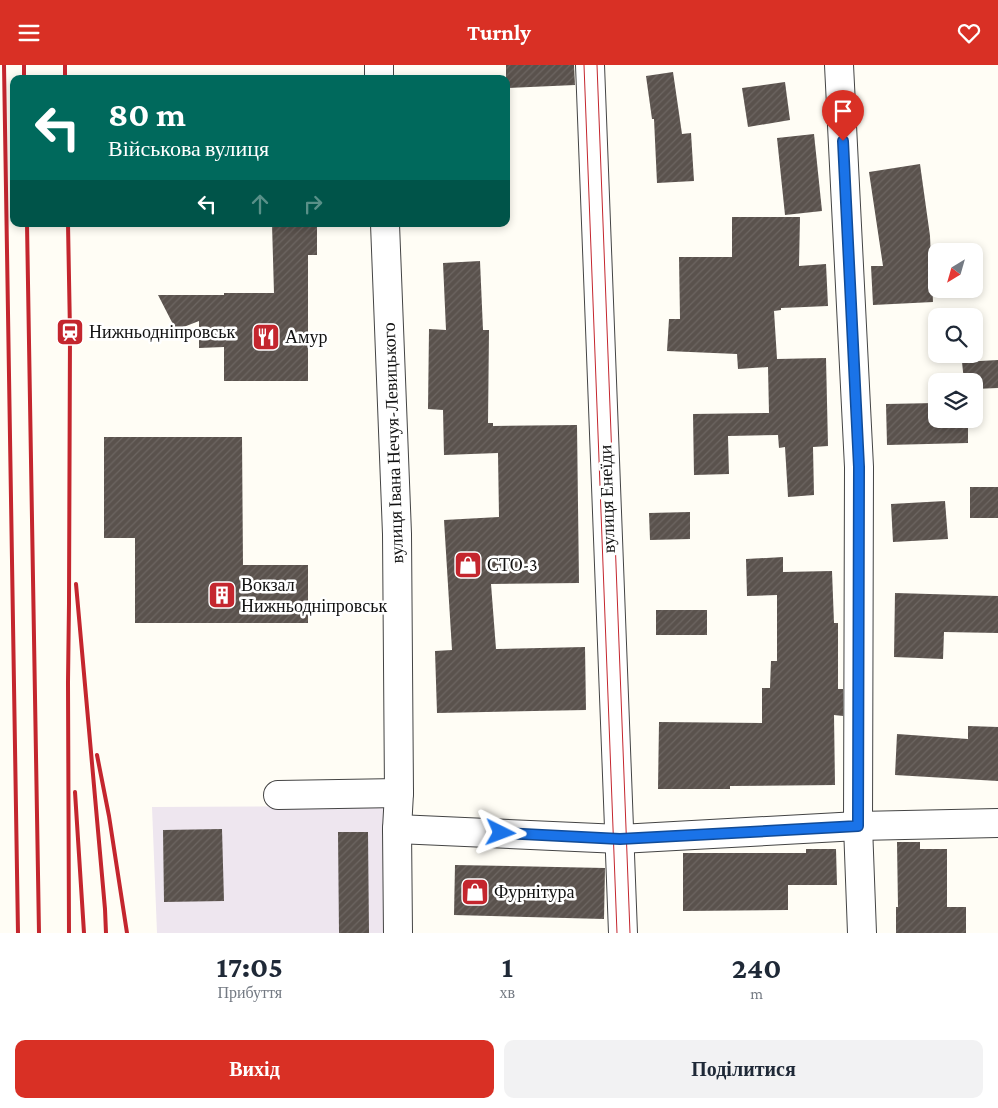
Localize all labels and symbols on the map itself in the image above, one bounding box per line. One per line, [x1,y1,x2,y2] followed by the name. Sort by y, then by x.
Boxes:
[822,90,864,141] pin
[928,243,982,297] north arrow
[55,317,85,347] station icon: Нижньодніпровськ
[89,322,235,342] place label: Нижньодніпровськ
[251,322,281,352] restaurant icon: Амур
[379,322,407,564] street label: вулиця Івана Нечуя-Левицького
[285,327,327,347] place label: Амур
[595,444,619,554] street label: вулиця Енеїди
[453,550,483,580] shop icon: СТО-3
[487,555,538,575] place label: СТО-3
[241,575,387,616] place label: Вокзал Нижньодніпровськ
[207,580,237,610] building icon: Вокзал Нижньодніпровськ
[474,806,526,858] position arrow
[460,877,490,907] shop icon: Фурнітура
[494,882,574,902] place label: Фурнітура

